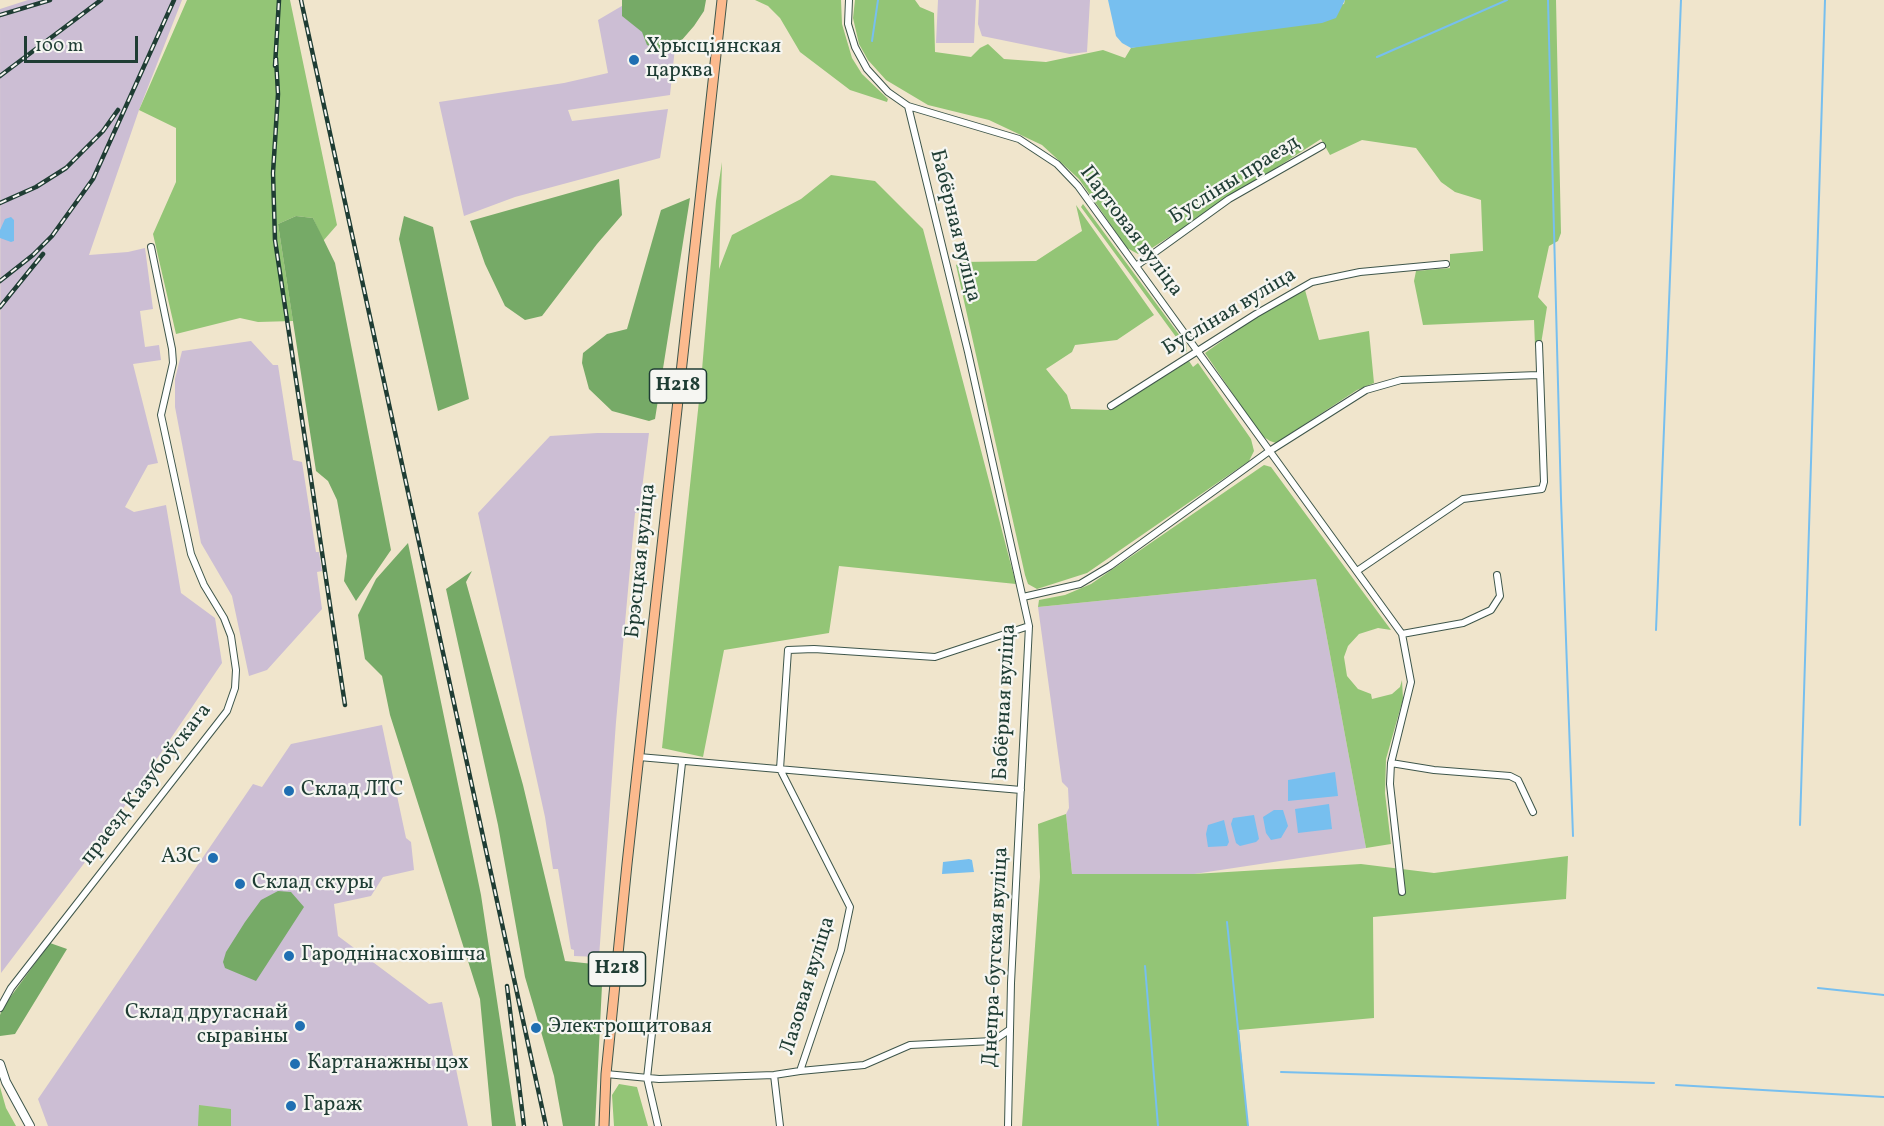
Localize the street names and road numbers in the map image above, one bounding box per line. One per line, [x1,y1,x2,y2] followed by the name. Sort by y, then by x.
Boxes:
[1165,131,1305,231] street label: Бусліны праезд
[923,147,985,305] street label: Бабёрная вуліца
[1073,162,1187,302] street label: Партовая вуліца
[1159,263,1301,363] street label: Бусліная вуліца
[650,369,706,403] road number: Н218
[621,482,663,640] street label: Брэсцкая вуліца
[989,623,1023,781] street label: Бабёрная вуліца
[76,699,218,871] street label: праезд Казубоўскага
[979,846,1015,1068] street label: Днепра-бугская вуліца
[776,914,842,1058] street label: Лазовая вуліца
[588,952,646,986] road number: Н218

